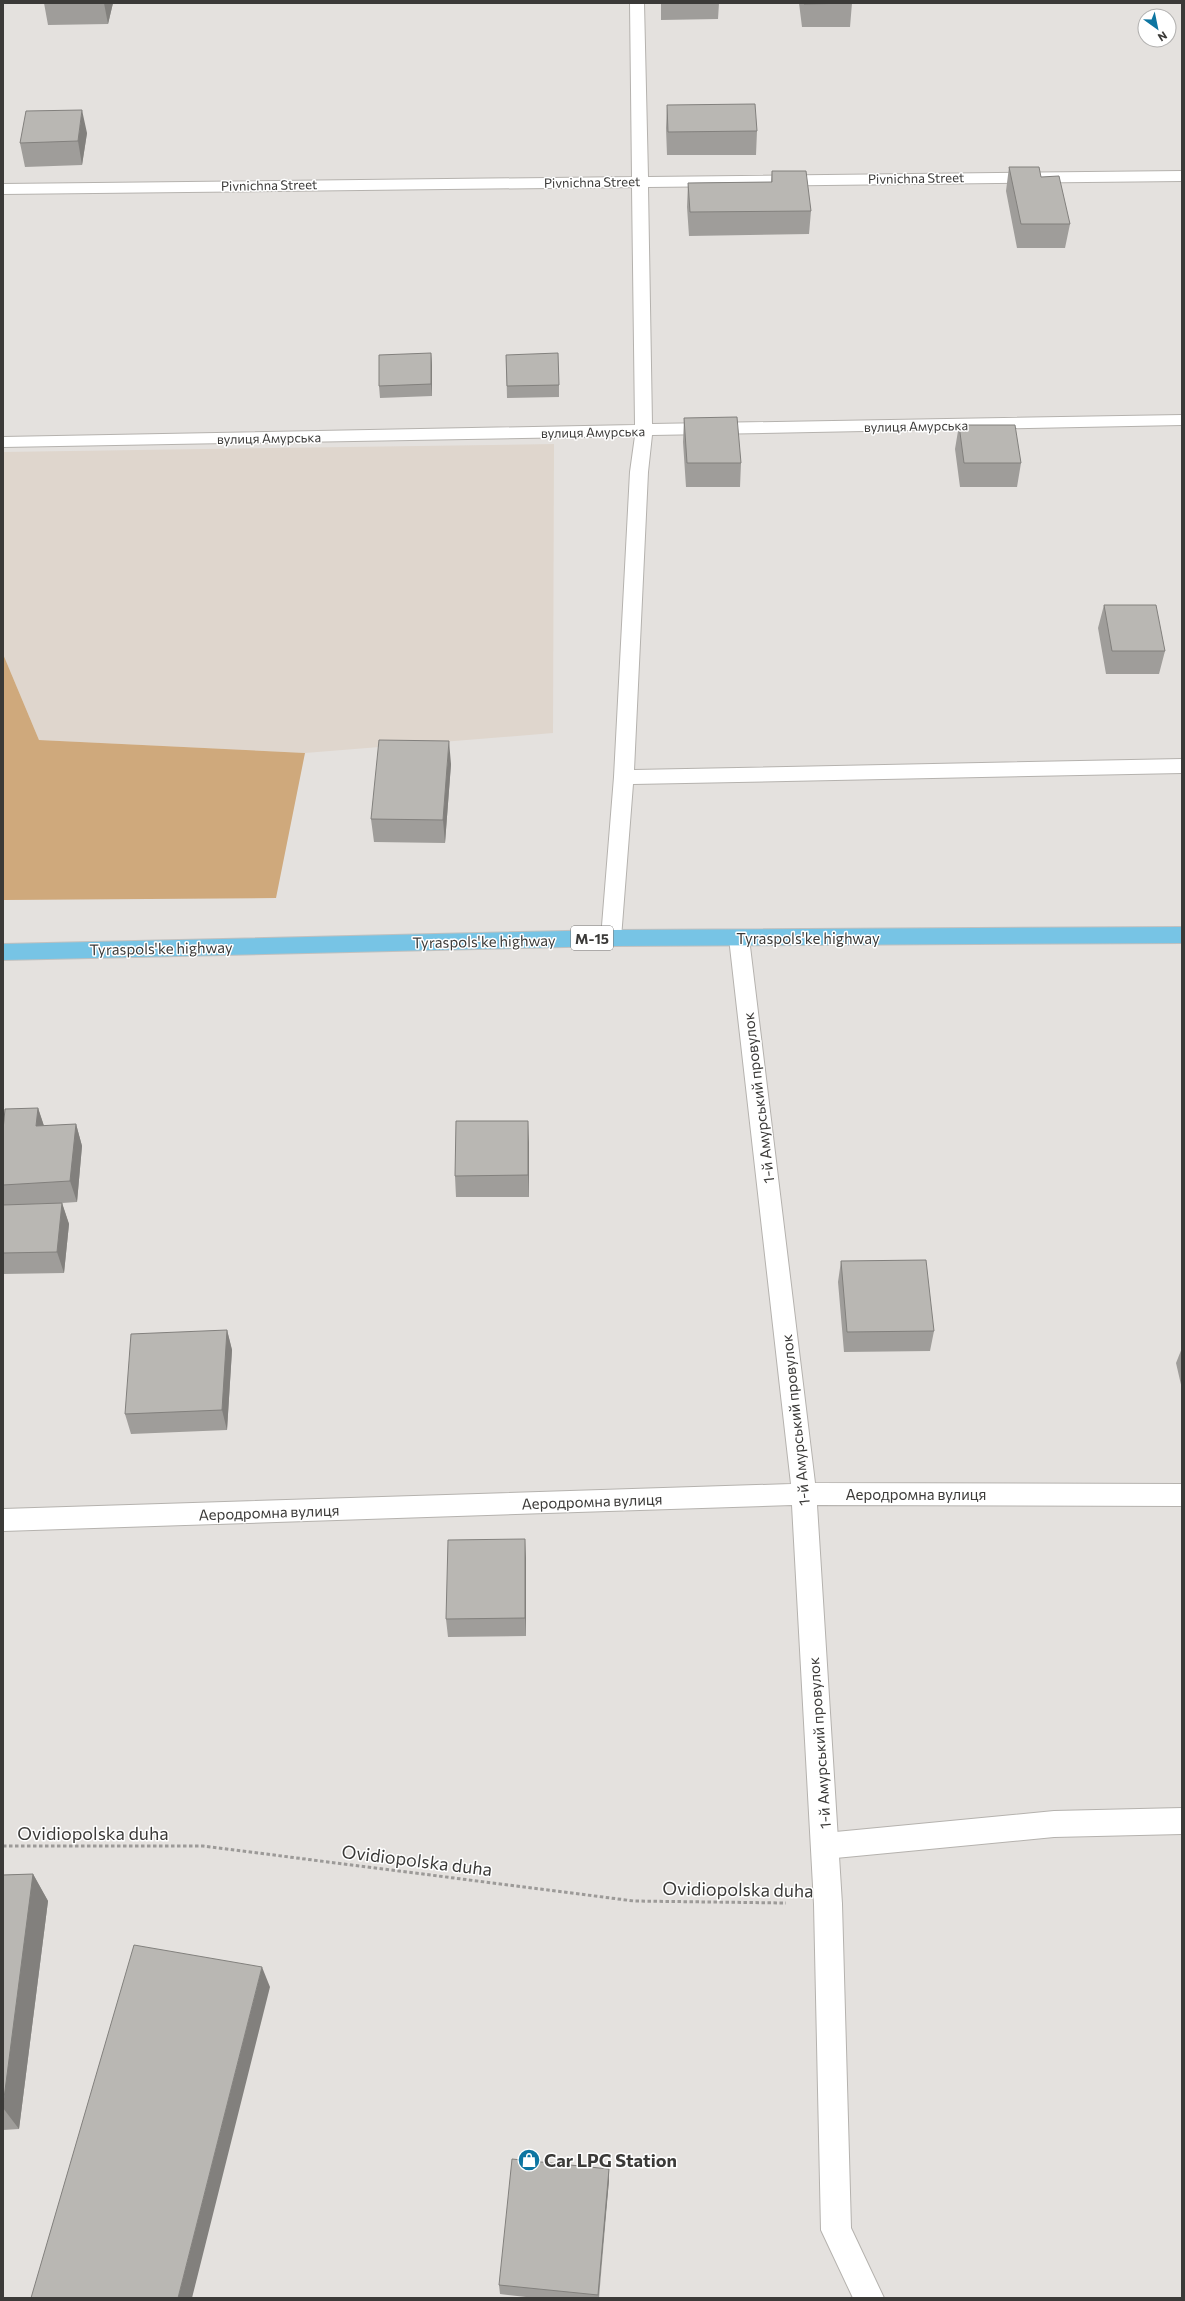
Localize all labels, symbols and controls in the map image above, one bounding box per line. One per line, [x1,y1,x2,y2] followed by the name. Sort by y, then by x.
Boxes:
[1137,8,1177,48] north arrow
[1156,29,1170,45] text: N
[868,169,964,187] street label: Pivnichna Street
[544,173,640,191] street label: Pivnichna Street
[221,176,317,194] street label: Pivnichna Street
[864,417,968,435] street label: вулиця Амурська
[541,423,645,441] street label: вулиця Амурська
[217,429,321,447] street label: вулиця Амурська
[571,926,613,950] road number: М-15
[736,929,880,947] street label: Tyraspols'ke highway
[412,931,556,951] street label: Tyraspols'ke highway
[89,938,233,958] street label: Tyraspols'ke highway
[739,1012,777,1184] street label: 1-й Амурський провулок
[777,1334,813,1506] street label: 1-й Амурський провулок
[846,1485,986,1503] street label: Аеродромна вулиця
[521,1490,663,1512] street label: Аеродромна вулиця
[198,1501,340,1523] street label: Аеродромна вулиця
[804,1657,834,1829] street label: 1-й Амурський провулок
[17,1822,169,1844] street label: Ovidiopolska duha
[341,1840,493,1880] street label: Ovidiopolska duha
[662,1877,814,1901] street label: Ovidiopolska duha
[516,2147,542,2173] shop icon: Car LPG Station
[544,2149,677,2171] place label: Car LPG Station

